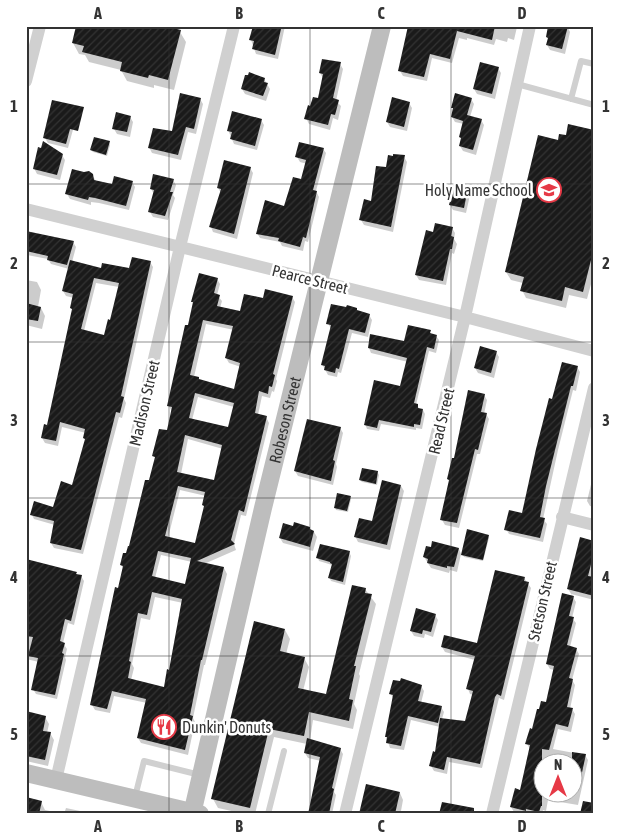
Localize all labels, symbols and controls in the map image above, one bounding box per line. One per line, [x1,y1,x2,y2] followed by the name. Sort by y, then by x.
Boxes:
[93,4,102,22] text: A
[235,4,243,22] text: B
[377,4,385,22] text: C
[518,4,527,22] text: D
[10,97,18,115] text: 1
[602,97,610,115] text: 1
[536,177,562,203] school or university icon: Holy Name School
[425,181,533,200] place label: Holy Name School
[10,254,18,272] text: 2
[602,254,610,272] text: 2
[270,261,350,297] street label: Pearce Street
[125,358,163,448] street label: Madison Street
[265,374,304,465] street label: Robeson Street
[425,386,457,456] street label: Read Street
[10,411,18,429] text: 3
[602,411,610,429] text: 3
[524,559,560,643] street label: Stetson Street
[9,568,18,586] text: 4
[601,568,610,586] text: 4
[151,714,177,740] restaurant icon: Dunkin' Donuts
[182,718,272,736] place label: Dunkin' Donuts
[10,725,18,743] text: 5
[602,725,610,743] text: 5
[532,752,582,802] north arrow
[554,757,562,773] text: N
[93,817,102,835] text: A
[235,817,243,835] text: B
[377,817,385,835] text: C
[518,817,527,835] text: D

